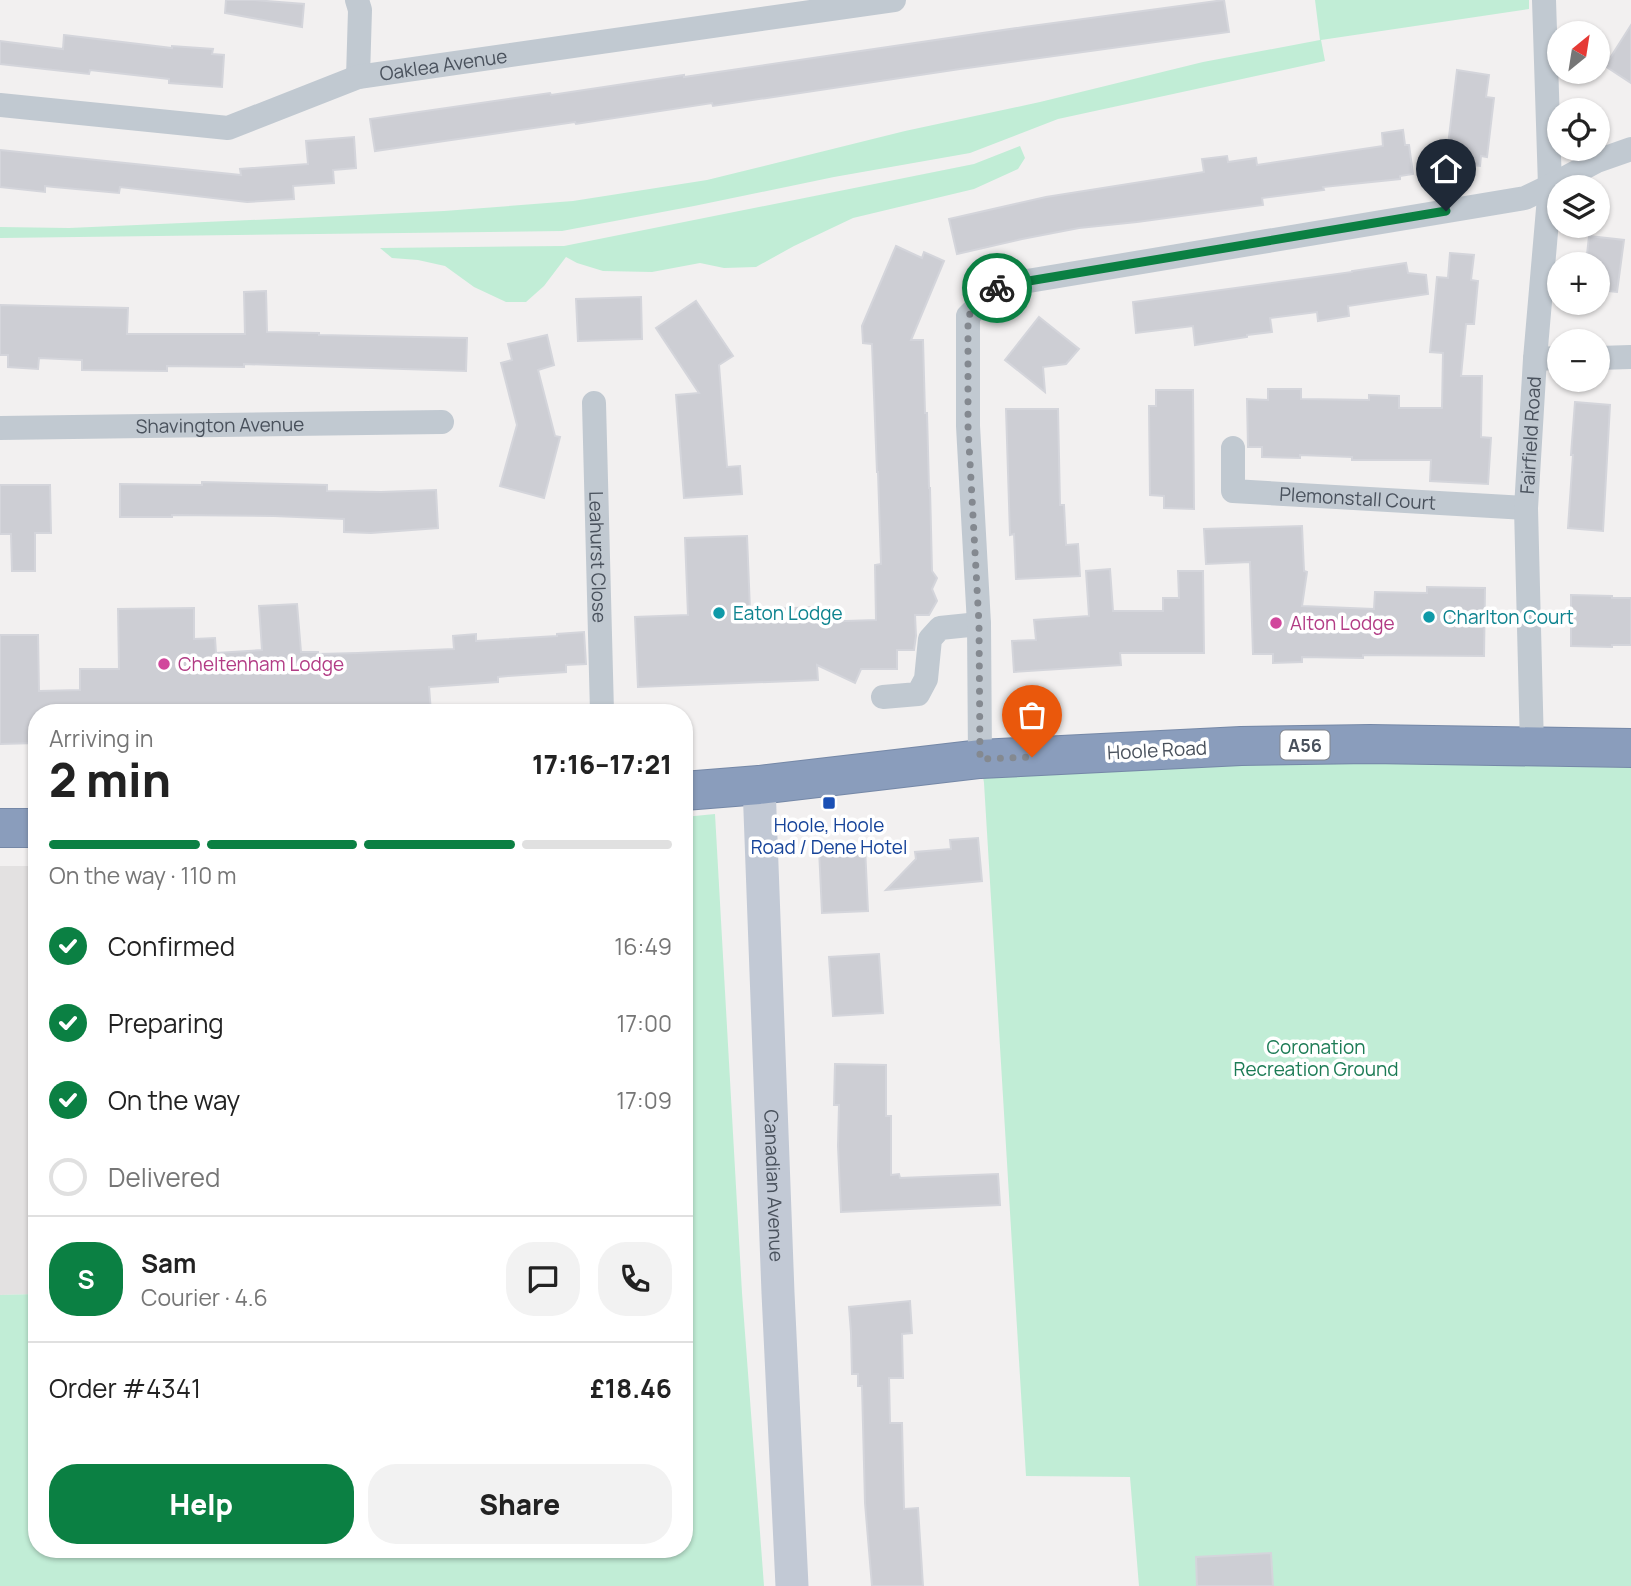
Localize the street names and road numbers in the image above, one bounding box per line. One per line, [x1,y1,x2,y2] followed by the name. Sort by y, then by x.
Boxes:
[378,43,509,87] street label: Oaklea Avenue
[1514,375,1547,495] street label: Fairfield Road
[136,411,304,439] street label: Shavington Avenue
[1279,481,1437,516] street label: Plemonstall Court
[583,491,613,623] street label: Leahurst Close
[1280,730,1330,760] road number: A56
[1106,734,1208,766] street label: Hoole Road
[758,1109,790,1262] street label: Canadian Avenue

